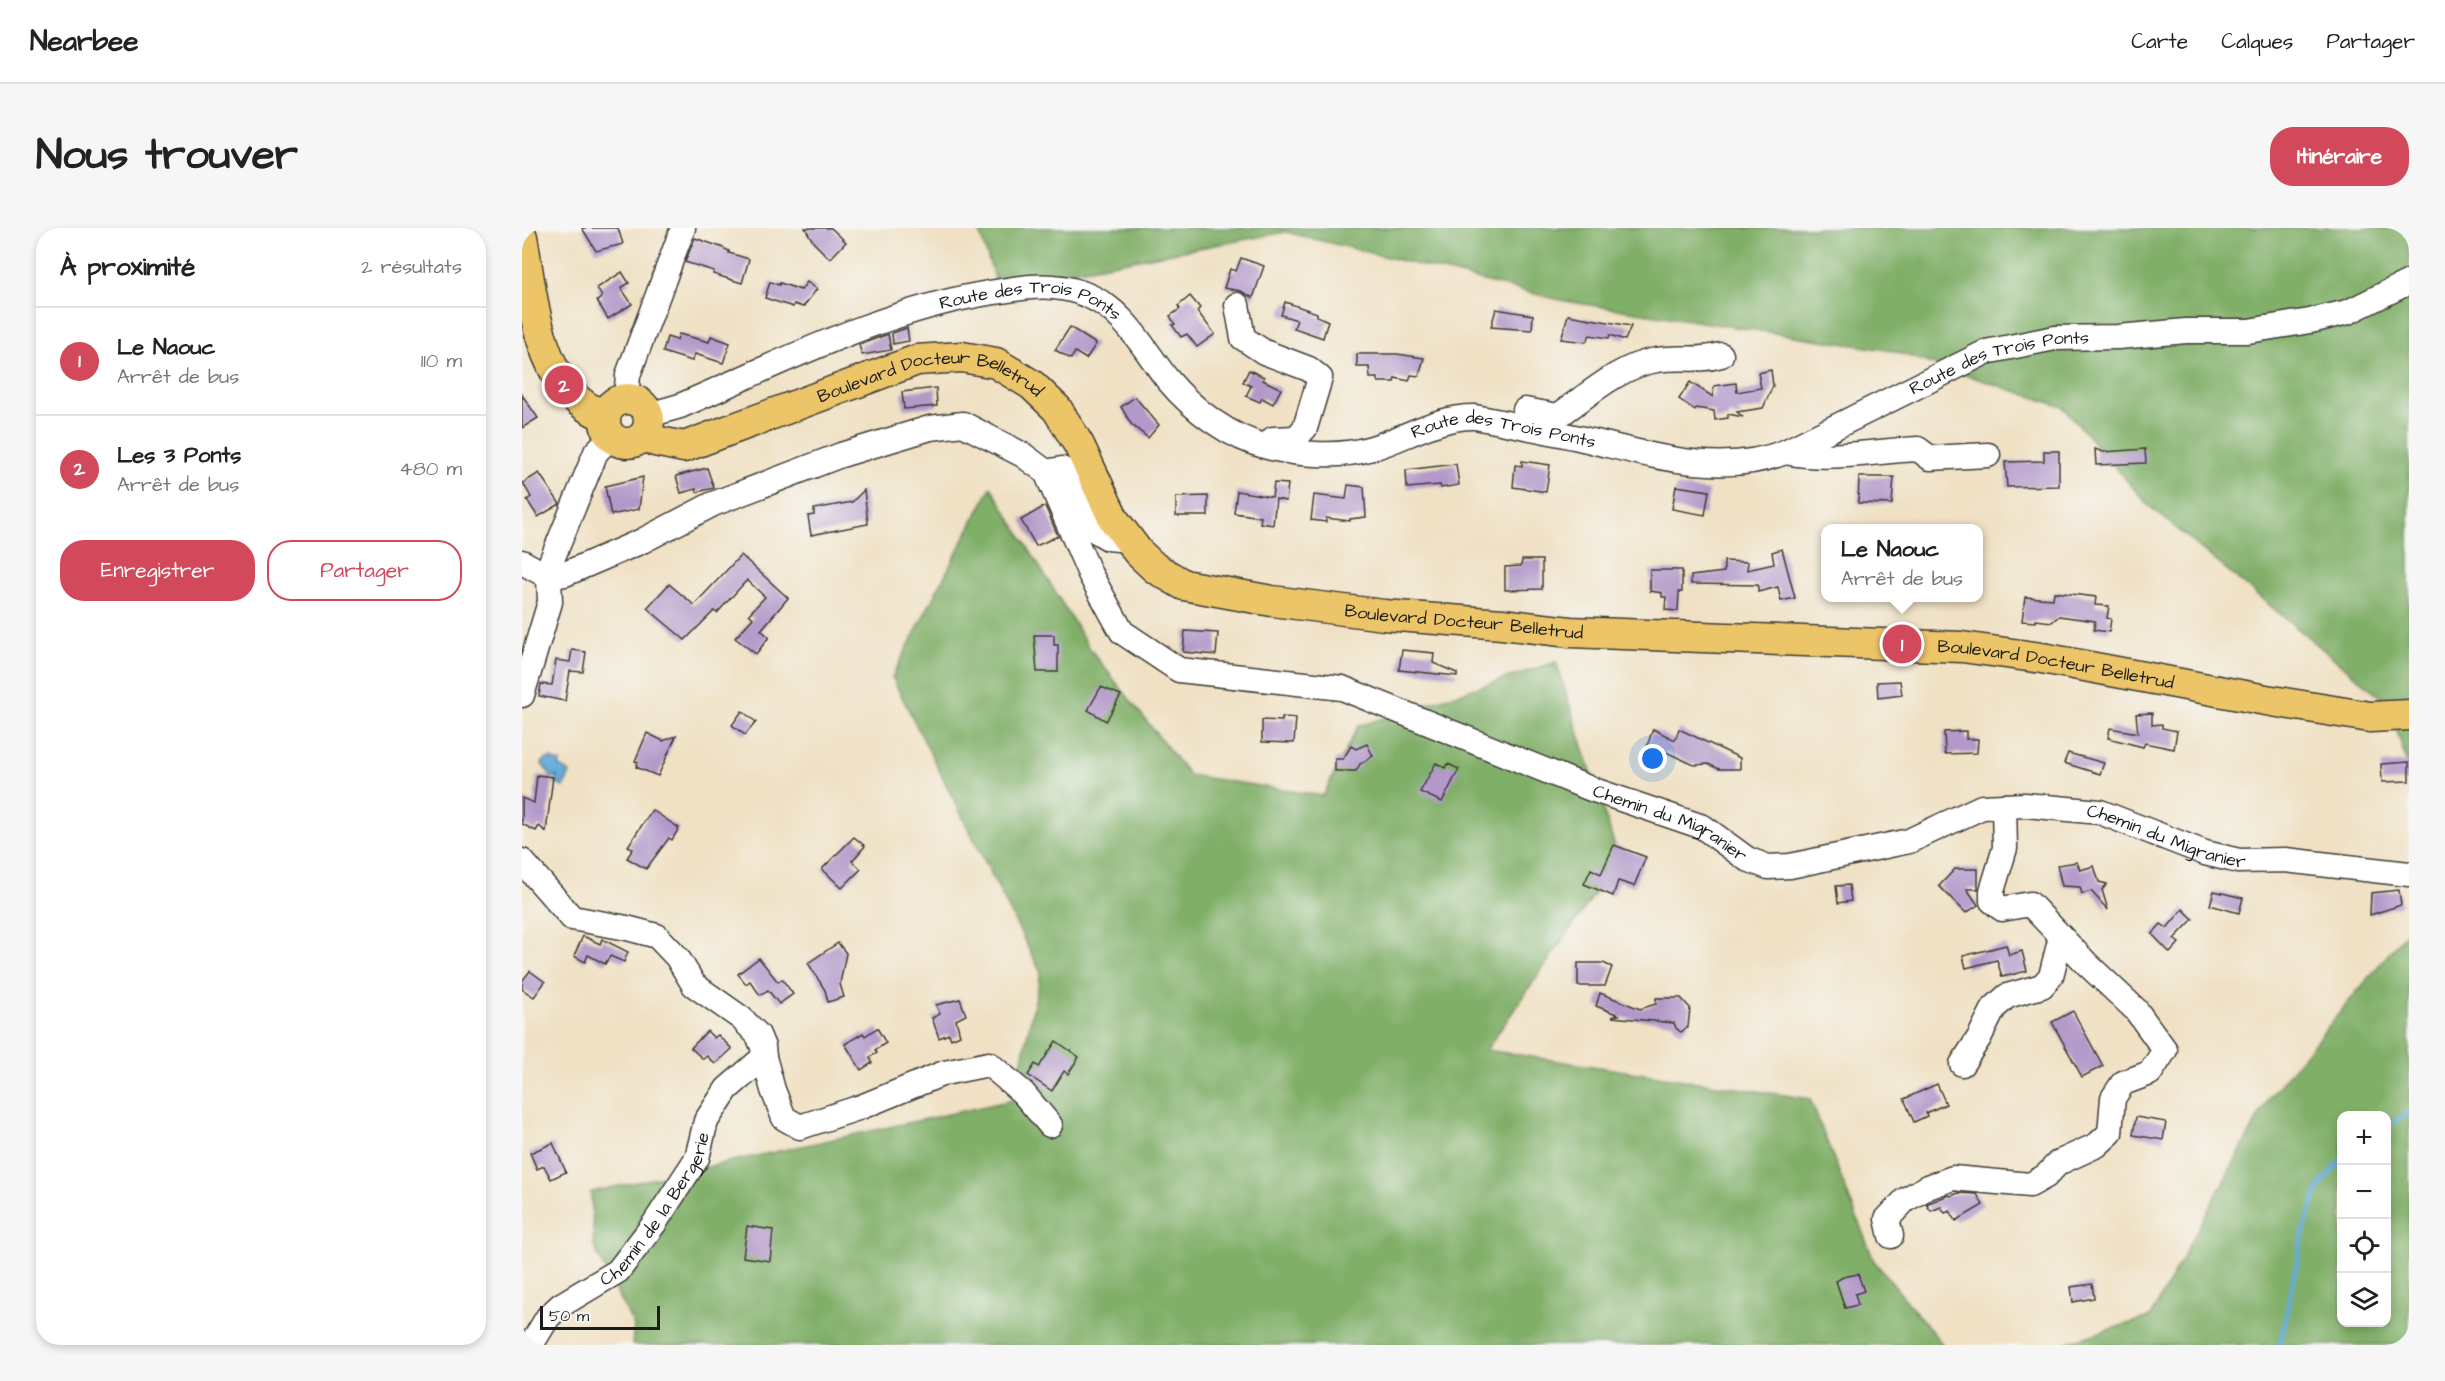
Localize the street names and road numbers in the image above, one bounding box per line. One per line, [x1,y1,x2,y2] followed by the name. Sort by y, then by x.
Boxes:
[936,274,1127,326] street label: Route des Trois Ponts
[1905,325,2089,401] street label: Route des Trois Ponts
[808,389,1048,411] street label: Boulevard Docteur Belletrud
[1407,404,1598,454] street label: Route des Trois Ponts
[1343,598,1584,645] street label: Boulevard Docteur Belletrud
[1937,634,2176,695] street label: Boulevard Docteur Belletrud
[1590,778,1752,868] street label: Chemin du Migranier
[2086,798,2246,874] street label: Chemin du Migranier
[595,1129,715,1292] street label: Chemin de la Bergerie

